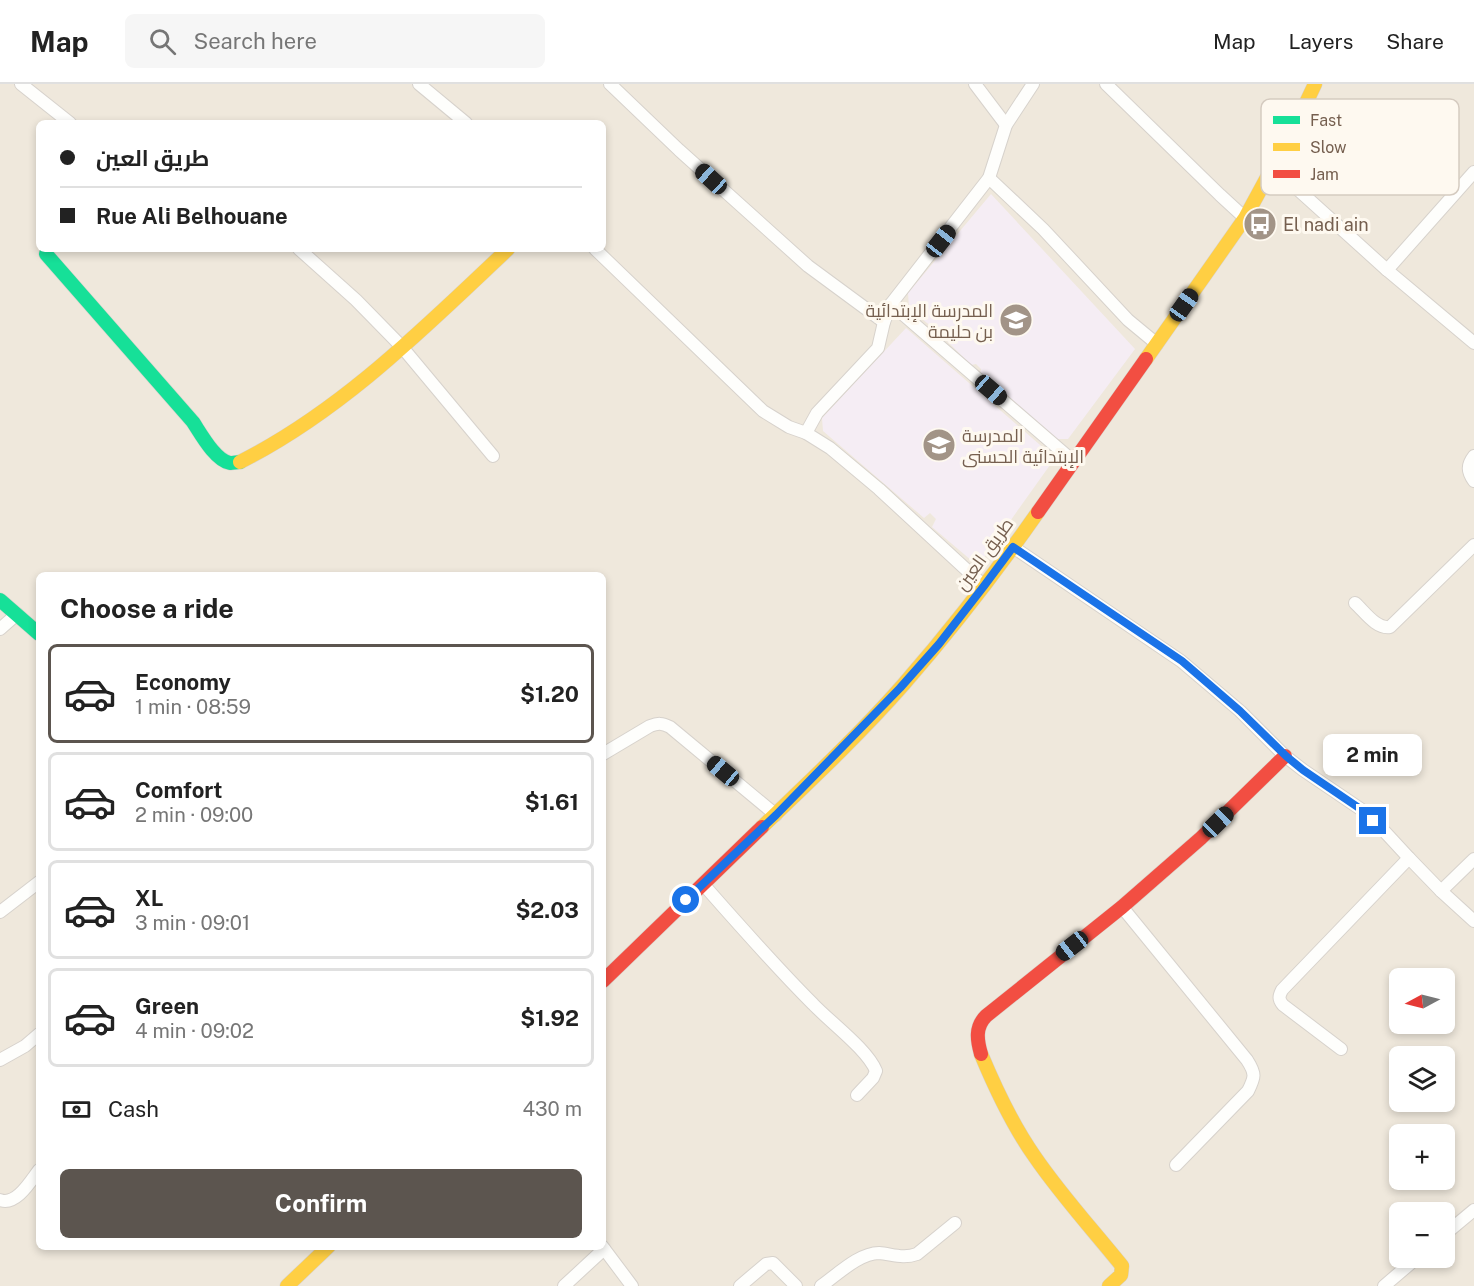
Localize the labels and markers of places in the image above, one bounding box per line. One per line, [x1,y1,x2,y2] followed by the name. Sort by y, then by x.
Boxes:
[1242,206,1278,242] bus stop icon: El nadi ain
[1283,214,1369,235] place label: El nadi ain
[866,300,993,343] place label: المدرسة الإبتدائية بن حليمة
[998,302,1034,338] school or university icon: المدرسة الإبتدائية بن حليمة
[962,425,1084,468] place label: المدرسة الإبتدائية الحسنى
[921,427,957,463] school or university icon: المدرسة الإبتدائية الحسنى

